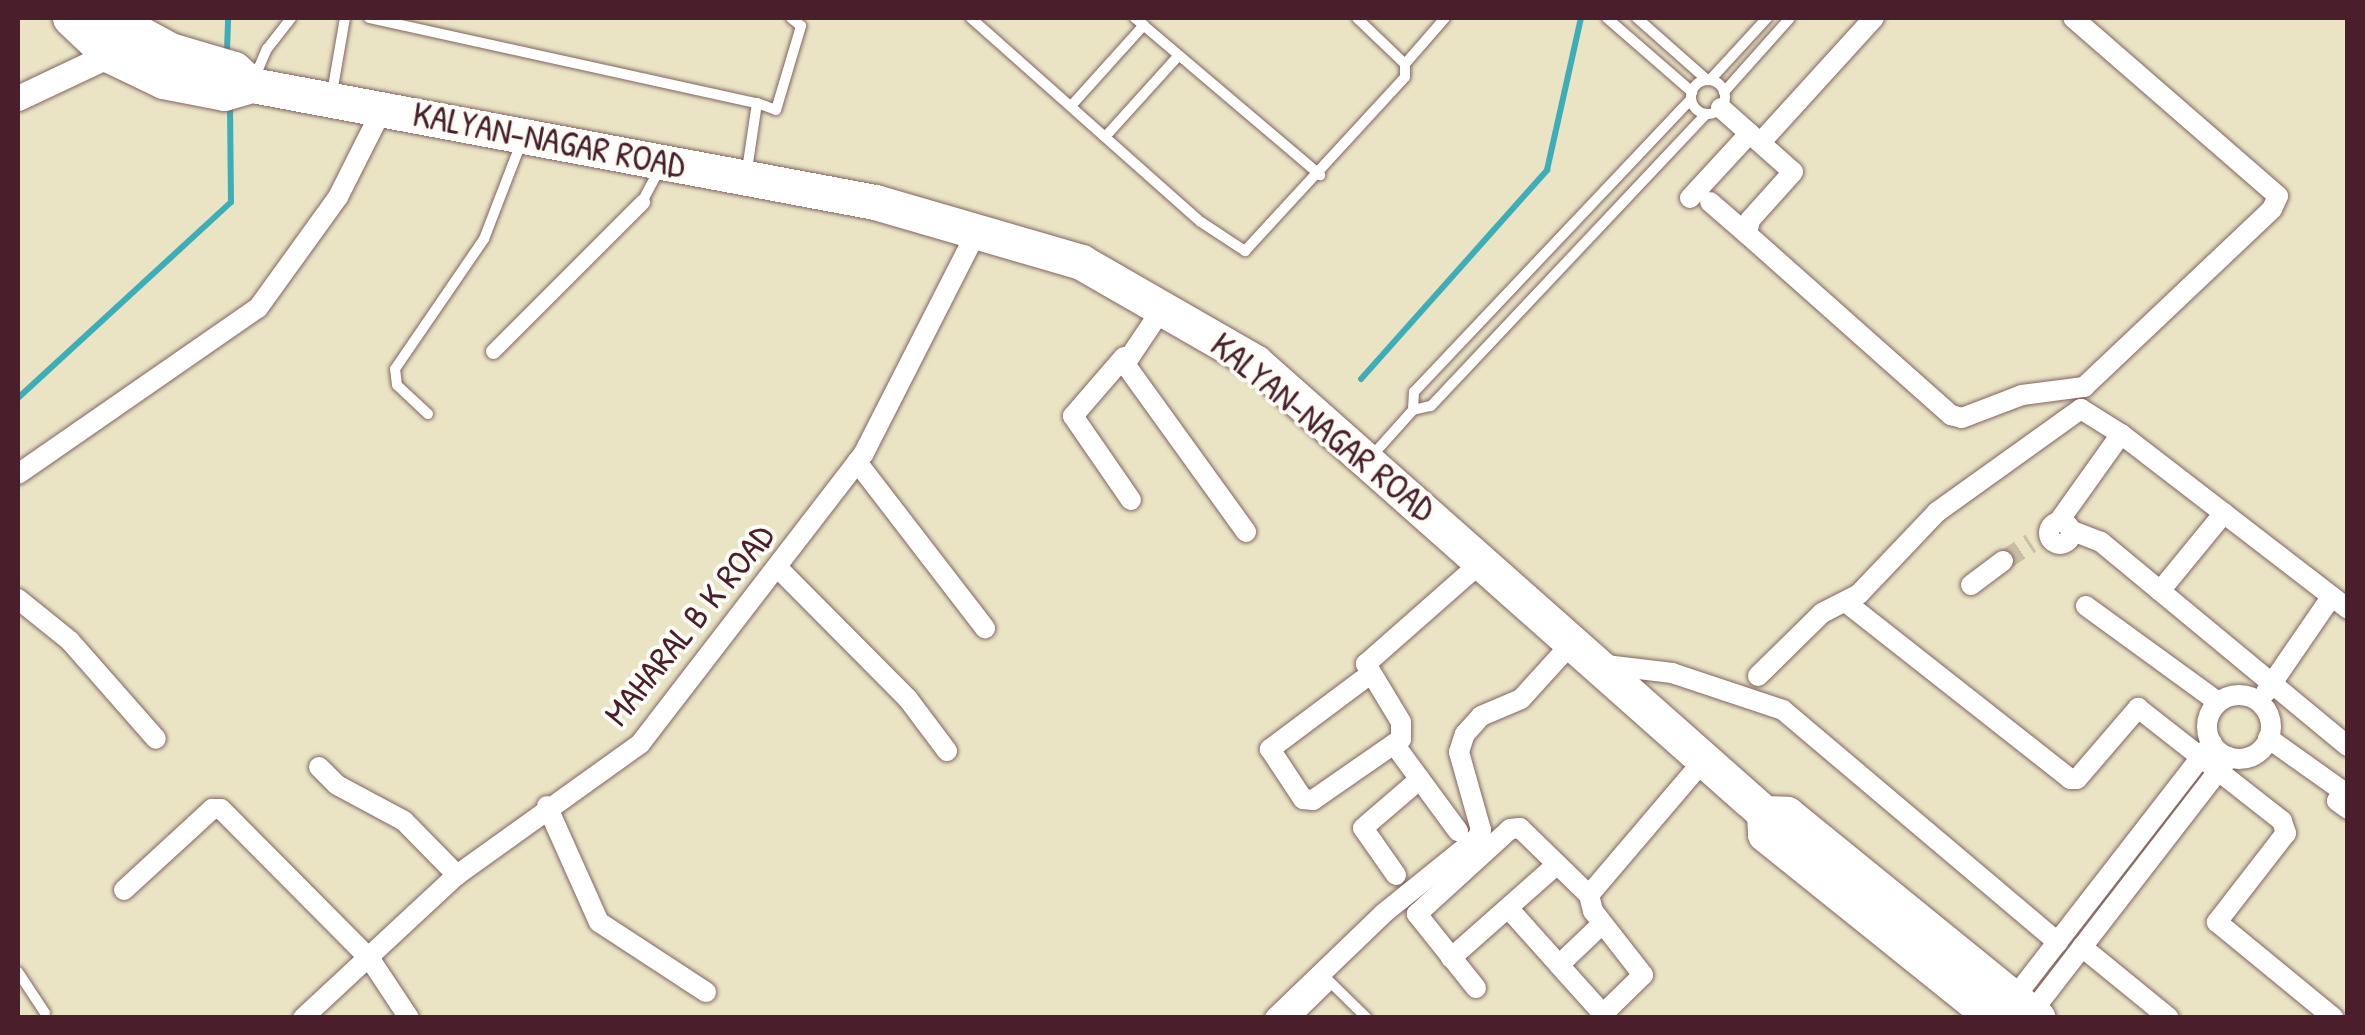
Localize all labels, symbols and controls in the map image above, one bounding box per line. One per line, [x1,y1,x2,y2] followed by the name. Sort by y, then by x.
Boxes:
[409,93,689,187] street label: KALYAN-NAGAR ROAD
[1202,324,1444,530] street label: KALYAN-NAGAR ROAD
[595,516,783,734] street label: MAHARAL B K ROAD

